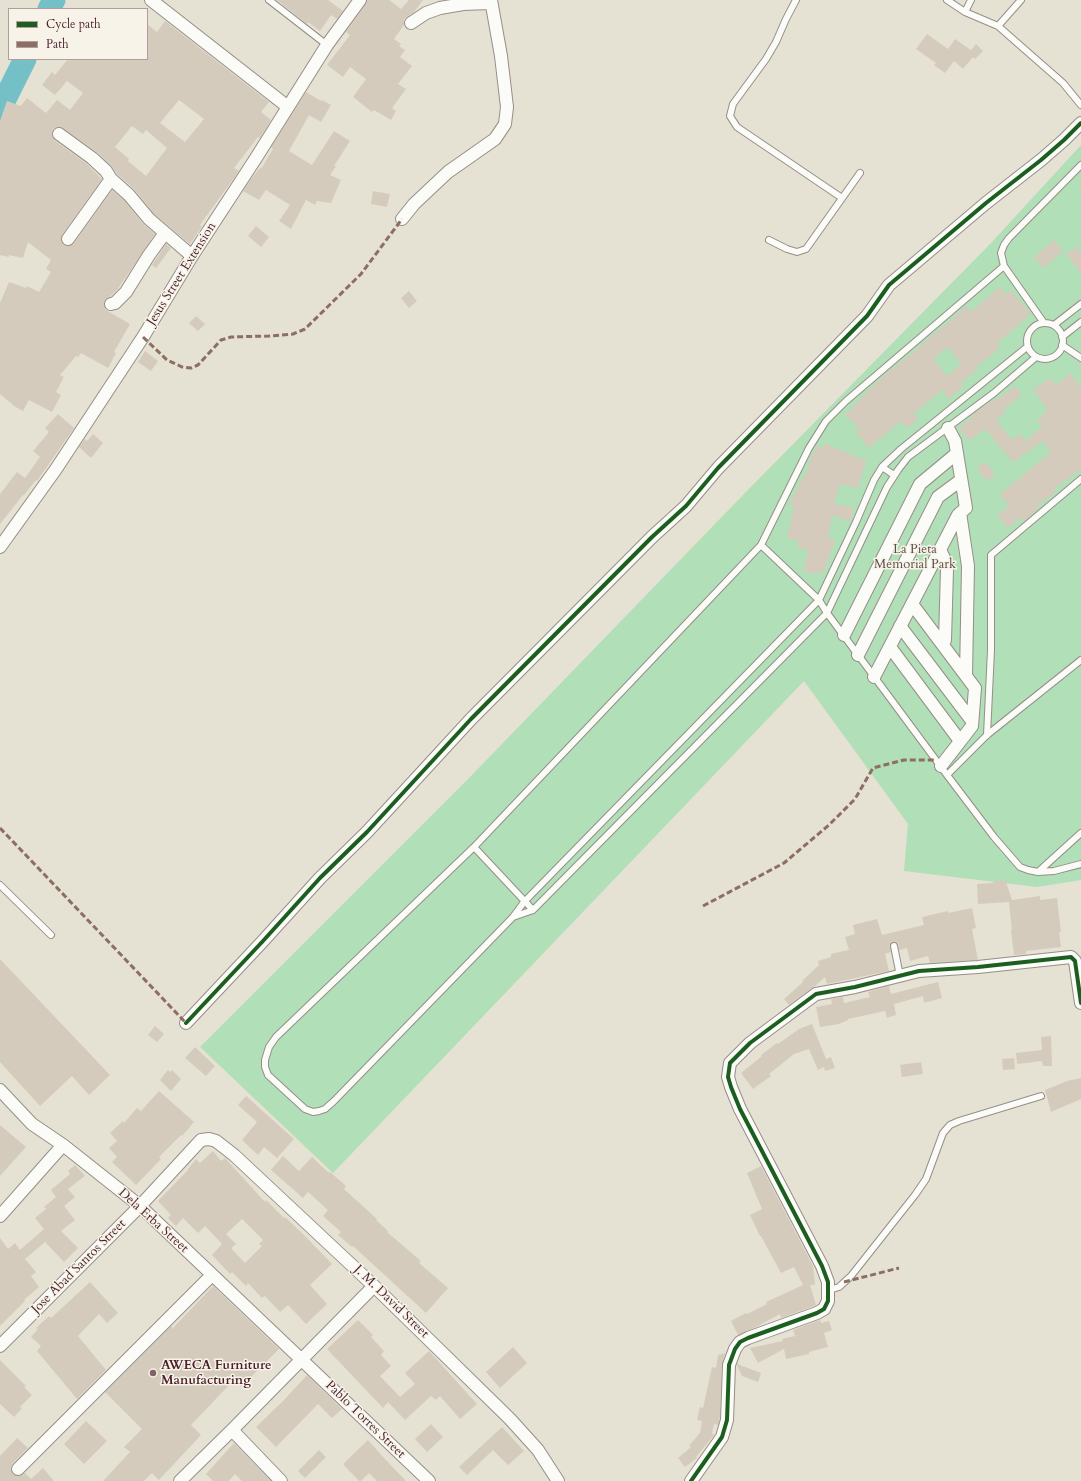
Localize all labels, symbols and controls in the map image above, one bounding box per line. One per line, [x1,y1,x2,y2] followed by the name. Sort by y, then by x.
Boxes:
[8,8,148,60] legend
[46,16,101,32] text: Cycle path
[46,36,69,52] text: Path
[144,220,220,328] street label: Jesus Street Extension
[874,542,956,573] park label: La Pieta Memorial Park
[115,1185,191,1257] street label: Dela Erba Street
[29,1217,129,1317] street label: Jose Abad Santos Street
[350,1262,432,1342] street label: J. M. David Street
[161,1358,271,1389] place label: AWECA Furniture Manufacturing
[148,1368,158,1378] marker: AWECA Furniture Manufacturing
[322,1378,408,1462] street label: Pablo Torres Street

